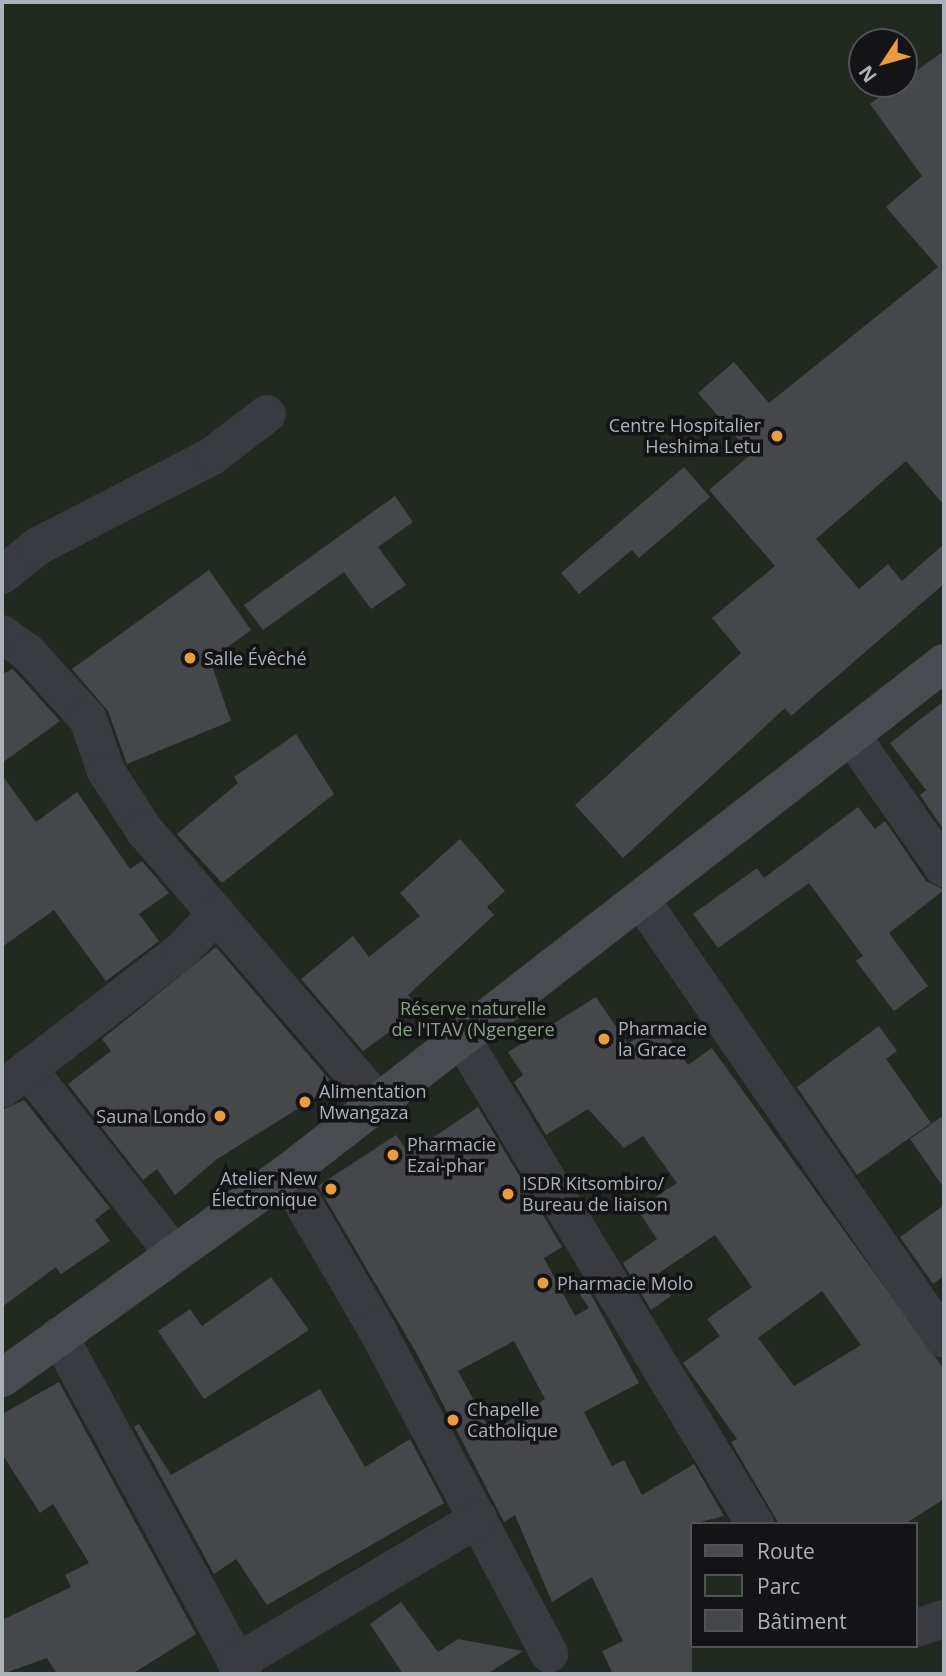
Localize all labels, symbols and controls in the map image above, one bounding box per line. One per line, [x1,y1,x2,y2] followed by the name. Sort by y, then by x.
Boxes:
[848,28,918,98] north arrow
[853,60,883,88] text: N
[609,415,761,458] place label: Centre Hospitalier Heshima Letu
[767,426,787,446] marker: Centre Hospitalier Heshima Letu
[204,647,307,669] place label: Salle Évêché
[182,650,198,666] marker: Salle Évêché
[391,998,555,1040] park label: Réserve naturelle de l'ITAV (Ngengere
[618,1018,707,1060] place label: Pharmacie la Grace
[596,1031,612,1047] marker: Pharmacie la Grace
[319,1081,427,1124] place label: Alimentation Mwangaza
[297,1094,313,1110] marker: Alimentation Mwangaza
[96,1105,206,1127] place label: Sauna Londo
[212,1108,228,1124] marker: Sauna Londo
[407,1134,496,1176] place label: Pharmacie Ezai-phar
[385,1147,401,1163] marker: Pharmacie Ezai-phar
[211,1168,317,1210] place label: Atelier New Électronique
[522,1173,668,1216] place label: ISDR Kitsombiro/ Bureau de liaison
[323,1181,339,1197] marker: Atelier New Électronique
[500,1186,516,1202] marker: ISDR Kitsombiro/ Bureau de liaison
[557,1272,693,1294] place label: Pharmacie Molo
[535,1275,551,1291] marker: Pharmacie Molo
[467,1399,558,1442] place label: Chapelle Catholique
[445,1412,461,1428] marker: Chapelle Catholique
[690,1522,918,1648] legend
[757,1537,815,1565] text: Route
[757,1572,800,1600] text: Parc
[757,1607,847,1635] text: Bâtiment

